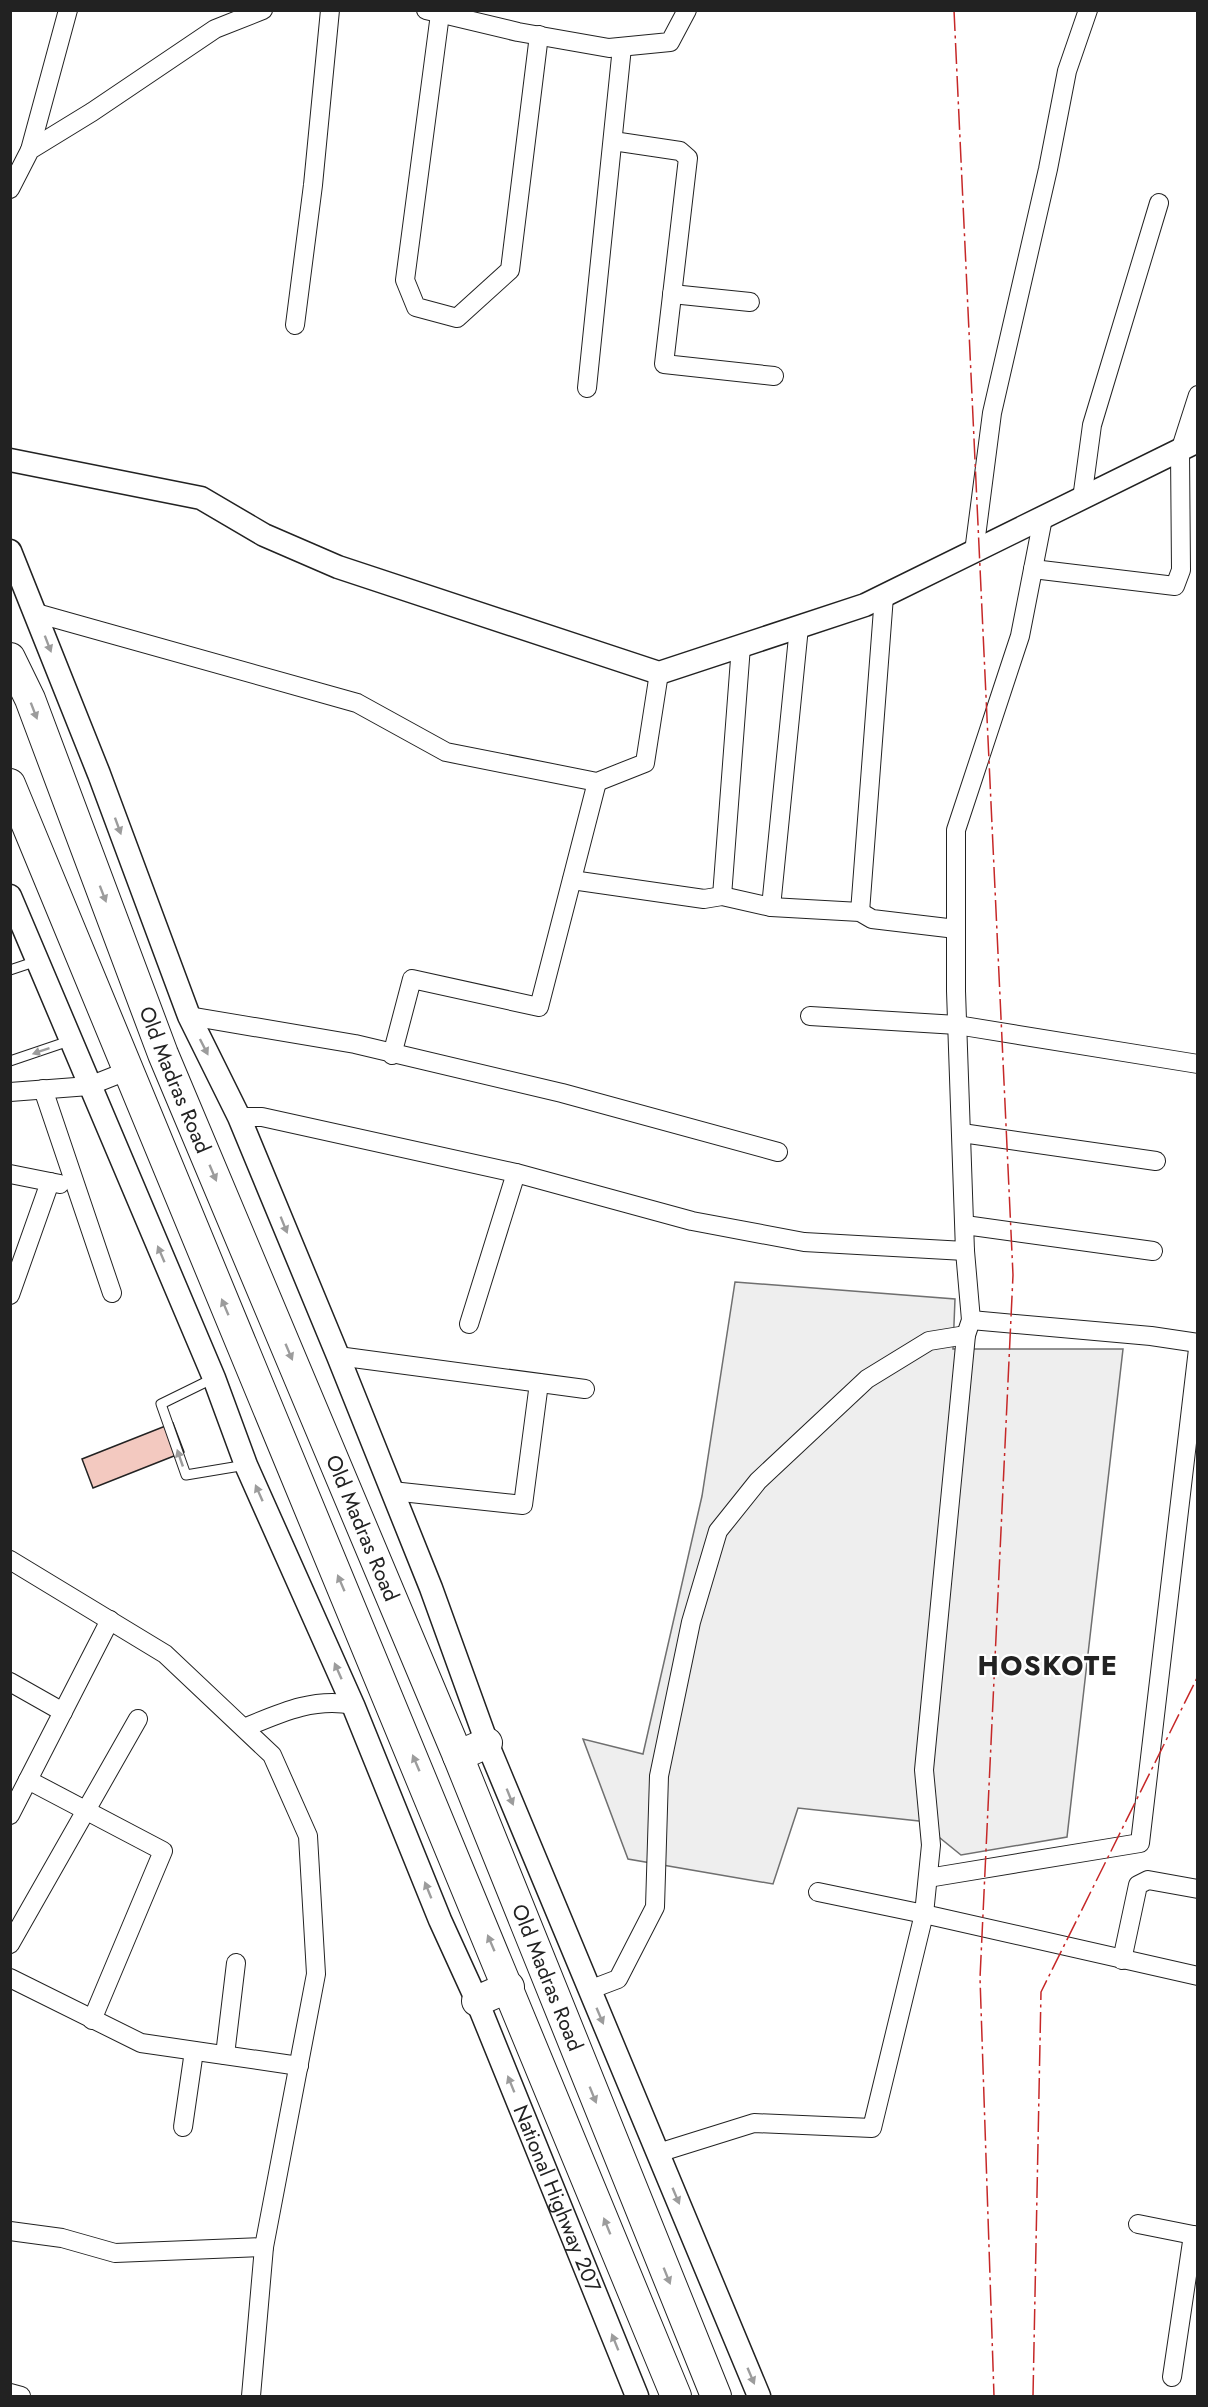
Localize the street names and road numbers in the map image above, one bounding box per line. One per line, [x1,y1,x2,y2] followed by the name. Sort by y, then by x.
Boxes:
[131,1002,218,1158] street label: Old Madras Road
[318,1450,406,1606] street label: Old Madras Road
[504,1899,590,2056] street label: Old Madras Road
[506,2100,608,2297] street label: National Highway 207

